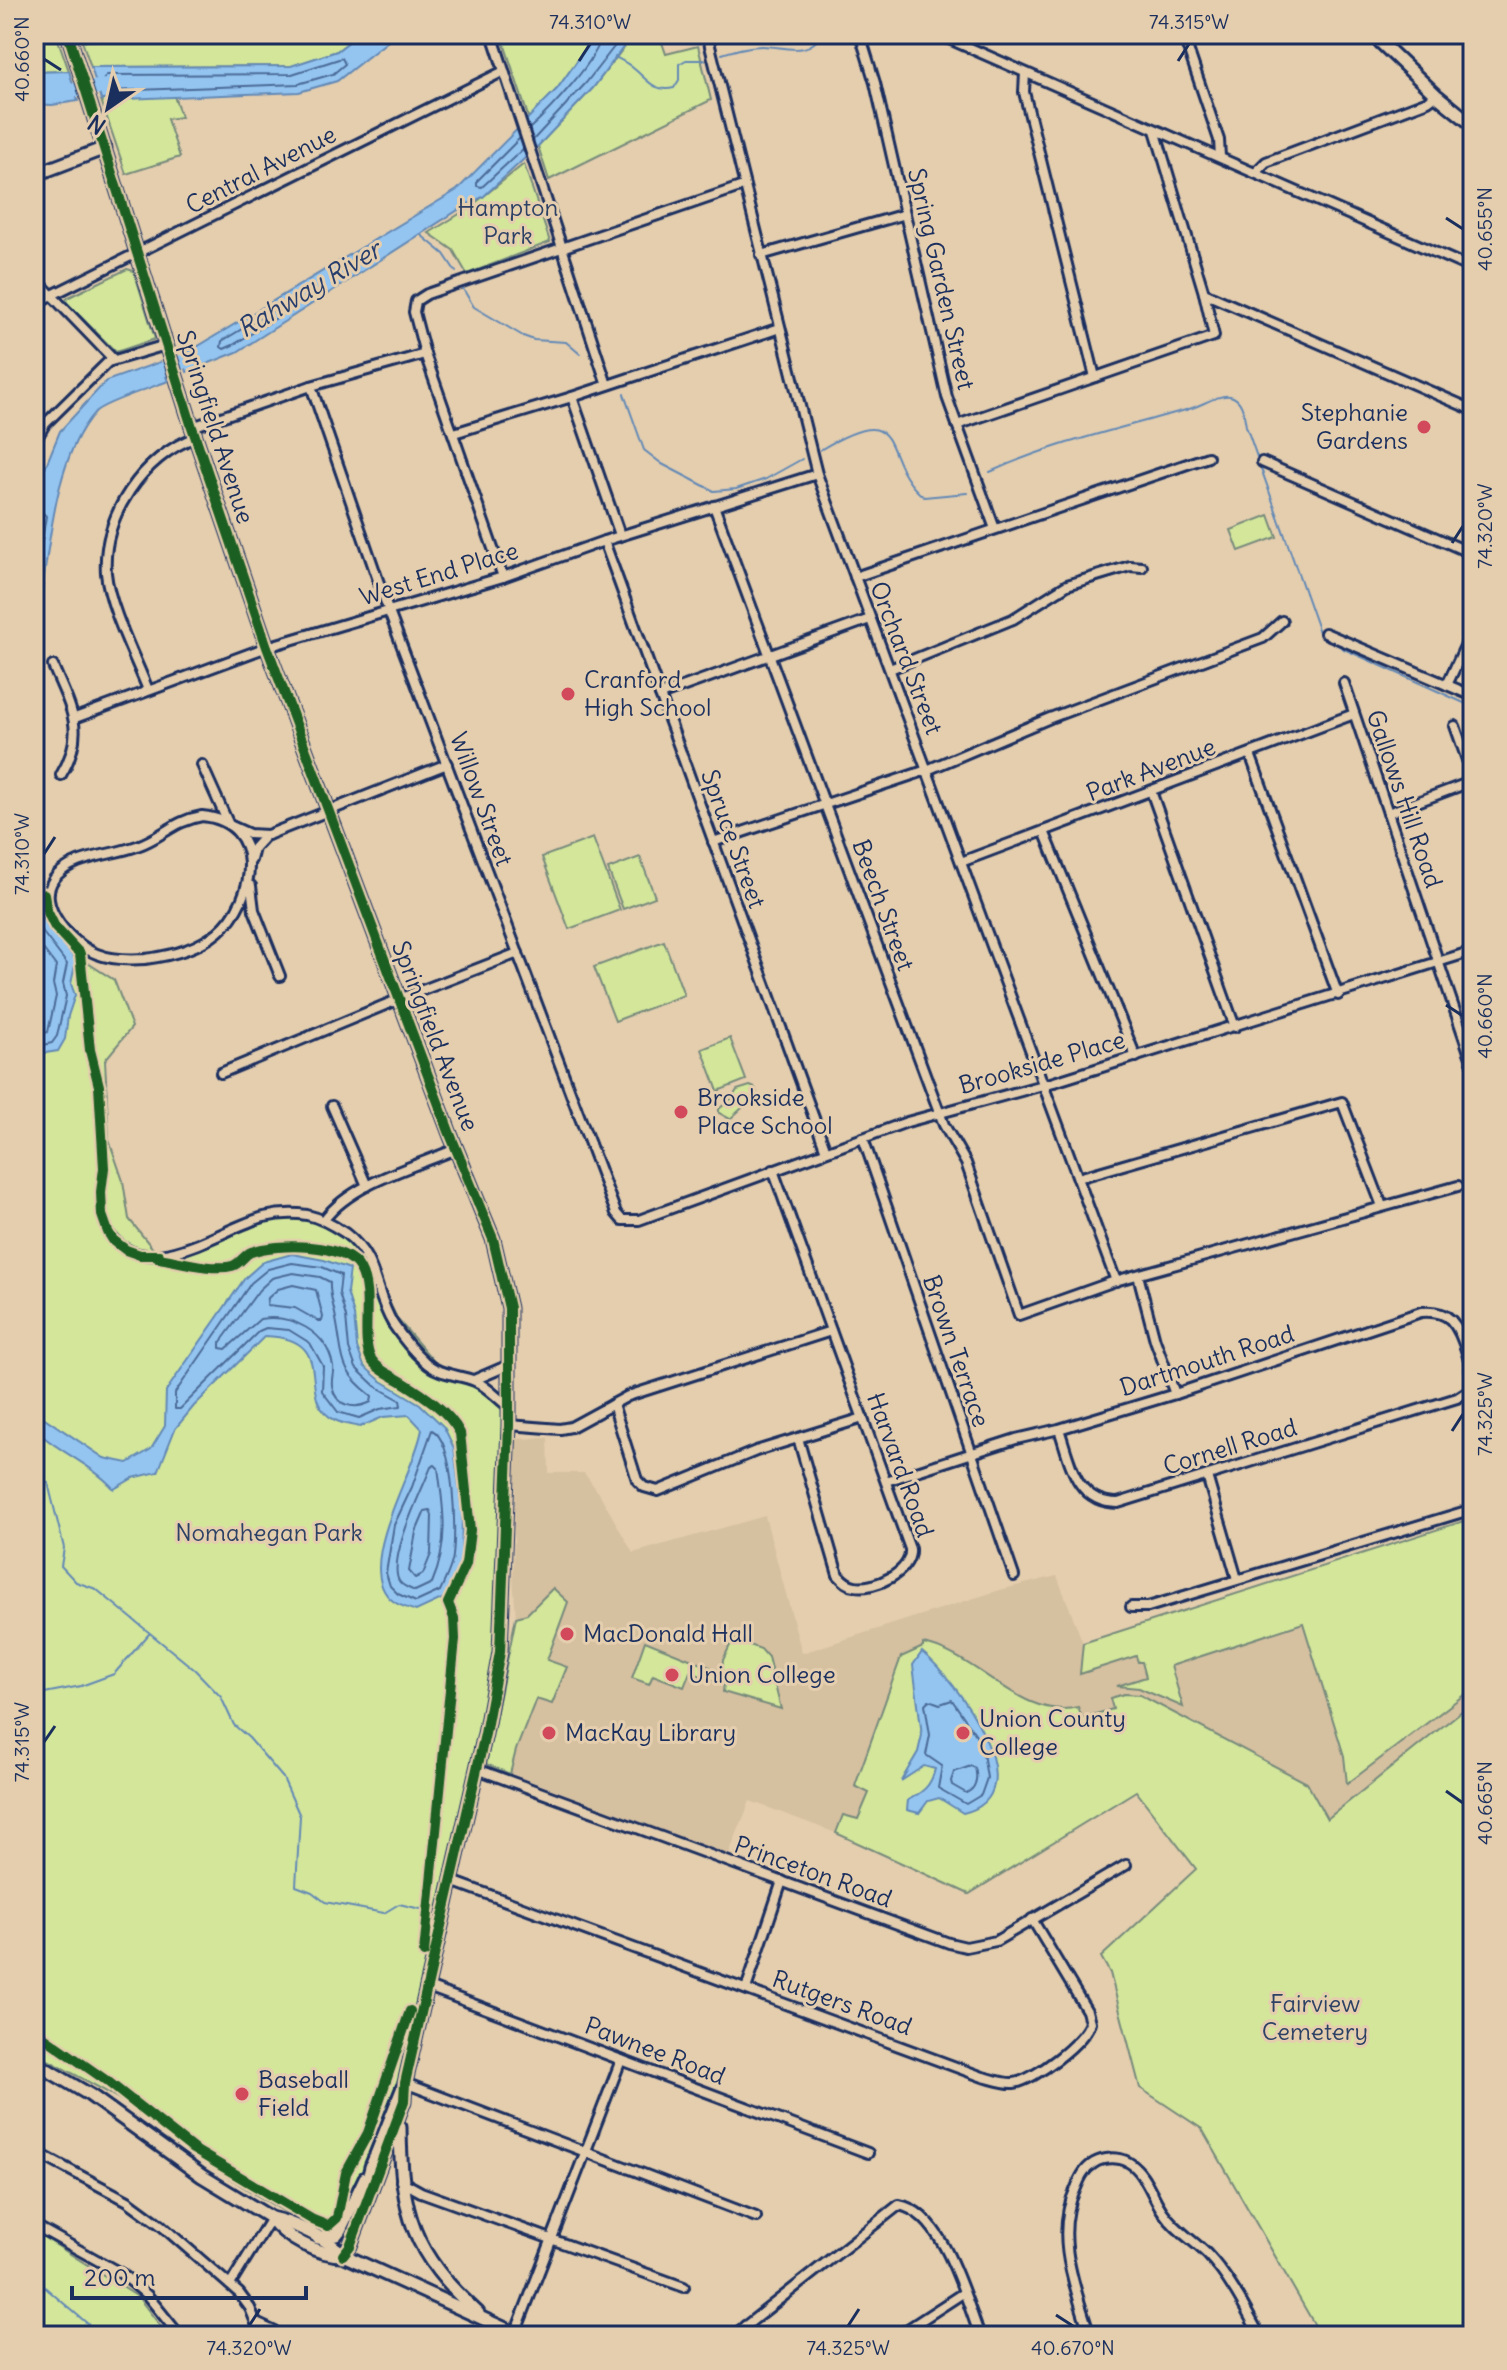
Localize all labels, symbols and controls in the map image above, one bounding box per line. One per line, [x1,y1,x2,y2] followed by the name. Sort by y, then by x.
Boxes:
[549,9,631,34] text: 74.310°W
[1149,9,1229,34] text: 74.315°W
[9,16,34,102] text: 40.660°N
[68,68,148,148] north arrow
[83,109,111,140] text: N
[180,118,341,220] street label: Central Avenue
[902,165,982,392] street label: Spring Garden Street
[1472,187,1497,271] text: 40.655°N
[458,192,559,250] park label: Hampton Park
[231,231,389,344] water label: Rahway River
[171,326,261,527] street label: Springfield Avenue
[1301,397,1408,455] place label: Stephanie Gardens
[1415,418,1433,436] marker: Stephanie Gardens
[1472,483,1497,569] text: 74.320°W
[356,535,522,611] street label: West End Place
[864,577,950,738] street label: Orchard Street
[584,664,711,722] place label: Cranford High School
[559,685,577,703] marker: Cranford High School
[1360,706,1449,892] street label: Gallows Hill Road
[444,728,520,870] street label: Willow Street
[1082,731,1219,807] street label: Park Avenue
[695,765,773,912] street label: Spruce Street
[9,813,34,895] text: 74.310°W
[846,835,922,974] street label: Beech Street
[386,936,486,1135] street label: Springfield Avenue
[1472,973,1497,1059] text: 40.660°N
[955,1024,1128,1100] street label: Brookside Place
[697,1082,833,1140] place label: Brookside Place School
[672,1103,690,1121] marker: Brookside Place School
[917,1271,997,1431] street label: Brown Terrace
[1116,1318,1297,1402] street label: Dartmouth Road
[1472,1372,1497,1456] text: 74.325°W
[861,1388,941,1541] street label: Harvard Road
[1159,1411,1300,1481] street label: Cornell Road
[175,1517,363,1547] park label: Nomahegan Park
[583,1618,753,1648] place label: MacDonald Hall
[558,1625,576,1643] marker: MacDonald Hall
[688,1659,836,1689] place label: Union College
[663,1666,681,1684] marker: Union College
[9,1702,34,1782] text: 74.315°W
[979,1703,1126,1761] place label: Union County College
[565,1717,736,1747] place label: MacKay Library
[540,1724,558,1742] marker: MacKay Library
[954,1724,972,1742] marker: Union County College
[1472,1761,1497,1845] text: 40.665°N
[730,1829,896,1913] street label: Princeton Road
[768,1963,916,2041] street label: Rutgers Road
[1262,1988,1368,2046] park label: Fairview Cemetery
[581,2010,730,2091] street label: Pawnee Road
[258,2064,349,2122] place label: Baseball Field
[233,2085,251,2103] marker: Baseball Field
[72,2250,306,2300] scale bar
[84,2262,156,2292] text: 200 m
[206,2335,292,2360] text: 74.320°W
[806,2335,890,2360] text: 74.325°W
[1031,2335,1115,2360] text: 40.670°N

